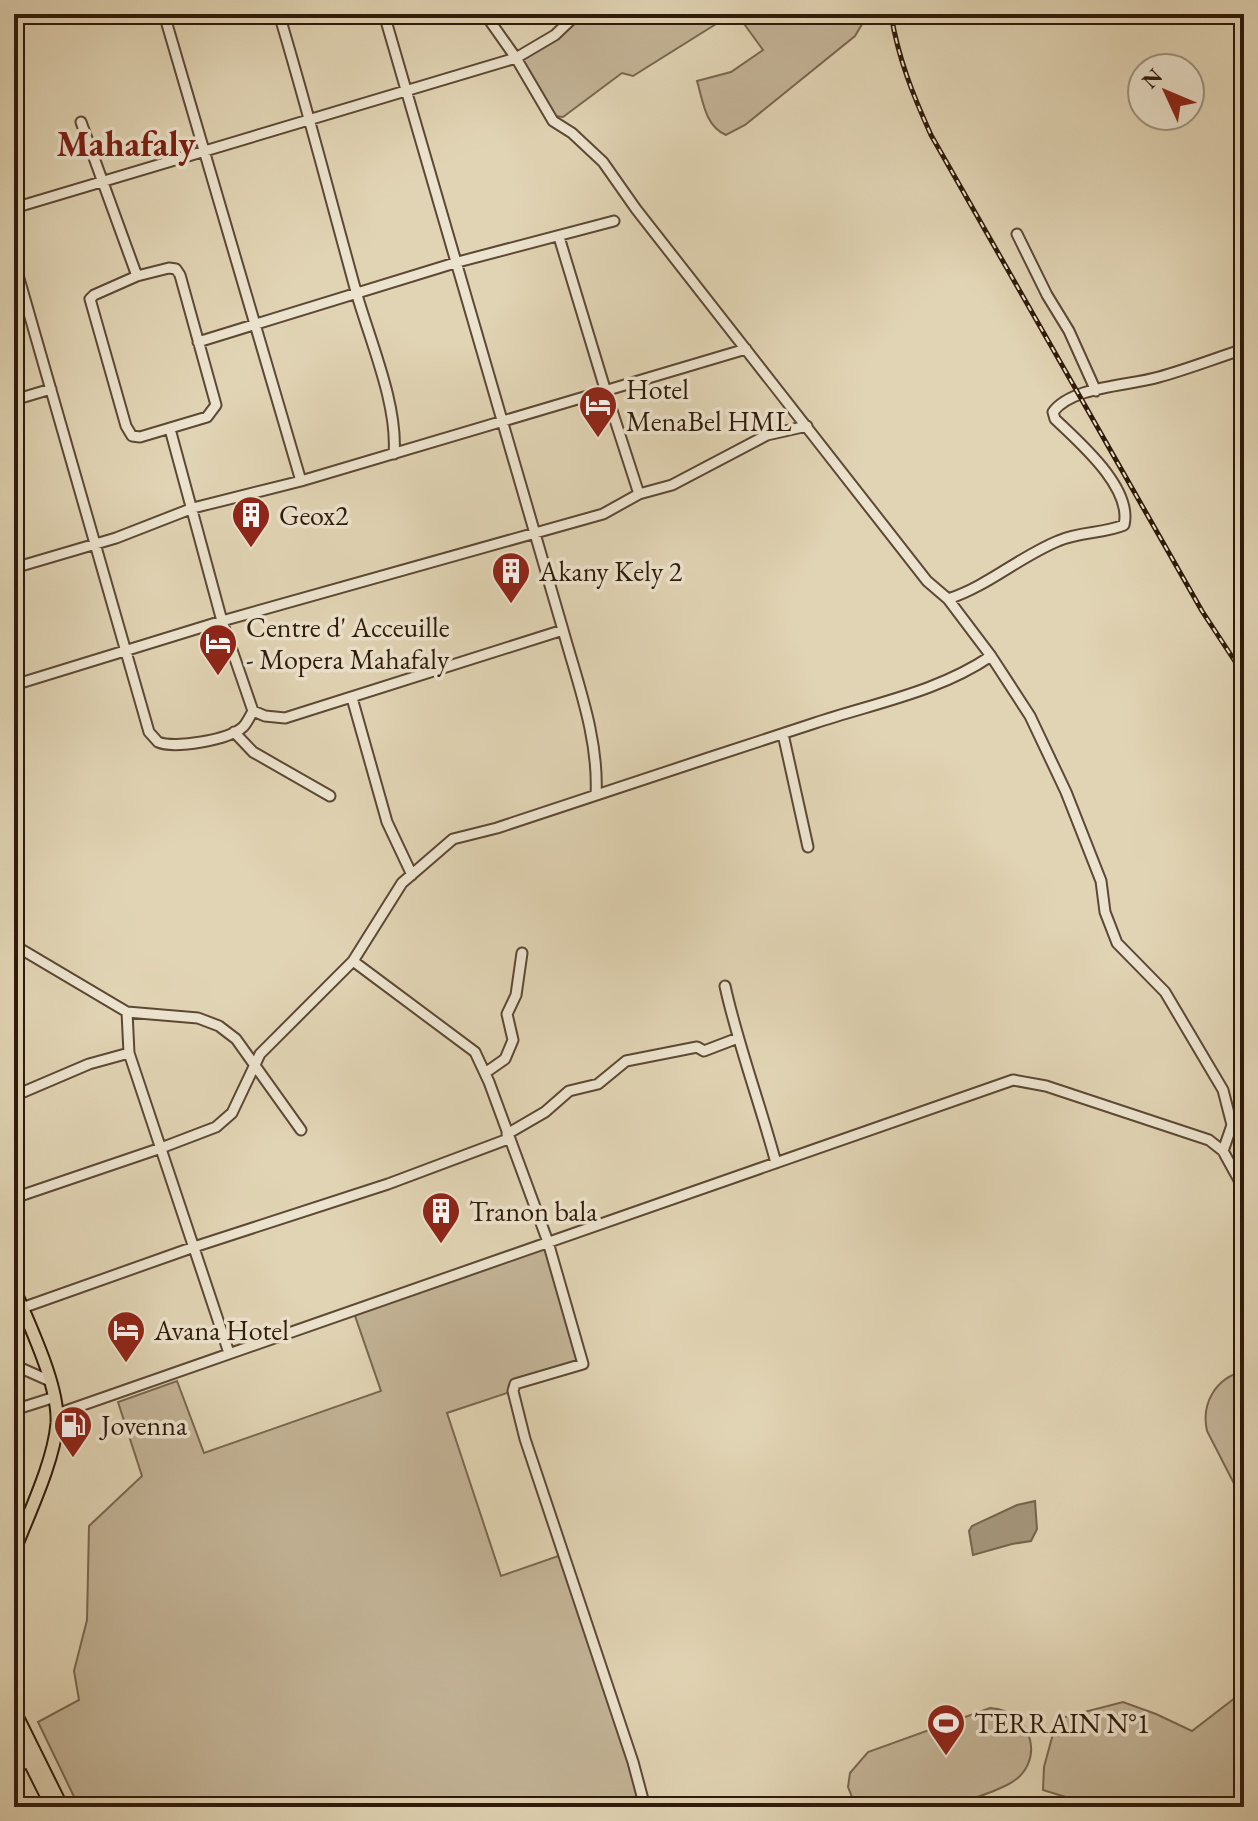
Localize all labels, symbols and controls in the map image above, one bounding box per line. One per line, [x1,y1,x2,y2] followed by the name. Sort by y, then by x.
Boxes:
[1126,52,1206,132] north arrow
[1135,62,1169,95] text: N
[56,120,196,167] district label: Mahafaly
[626,371,792,439] place label: Hotel MenaBel HML
[577,384,619,439] hotel icon: Hotel MenaBel HML
[230,494,272,549] building icon: Geox2
[279,497,349,533] place label: Geox2
[490,550,532,605] building icon: Akany Kely 2
[538,553,683,589] place label: Akany Kely 2
[246,609,450,677] place label: Centre d' Acceuille - Mopera Mahafaly
[197,622,239,677] hotel icon: Centre d' Acceuille - Mopera Mahafaly
[420,1190,462,1245] building icon: Tranon bala
[469,1193,598,1229] place label: Tranon bala
[105,1309,147,1364] hotel icon: Avana Hotel
[153,1312,289,1348] place label: Avana Hotel
[52,1404,94,1459] fuel station icon: Jovenna
[99,1407,188,1443] place label: Jovenna
[925,1702,967,1757] sports icon: TERRAIN N°1
[974,1705,1150,1741] place label: TERRAIN N°1

